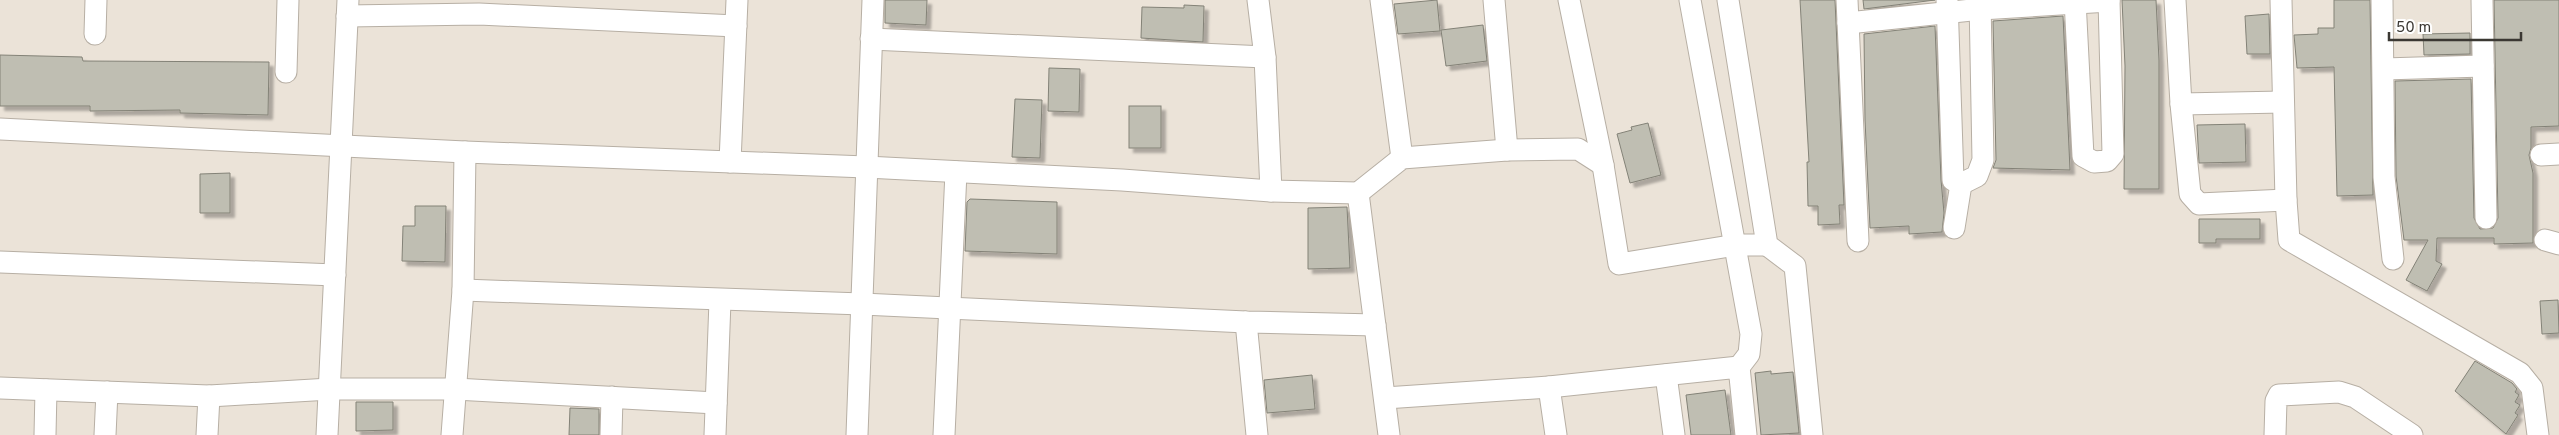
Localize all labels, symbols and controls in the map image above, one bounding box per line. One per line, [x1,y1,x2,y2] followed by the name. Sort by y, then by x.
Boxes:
[2389,10,2522,42] scale bar
[2396,19,2431,38] text: 50 m

